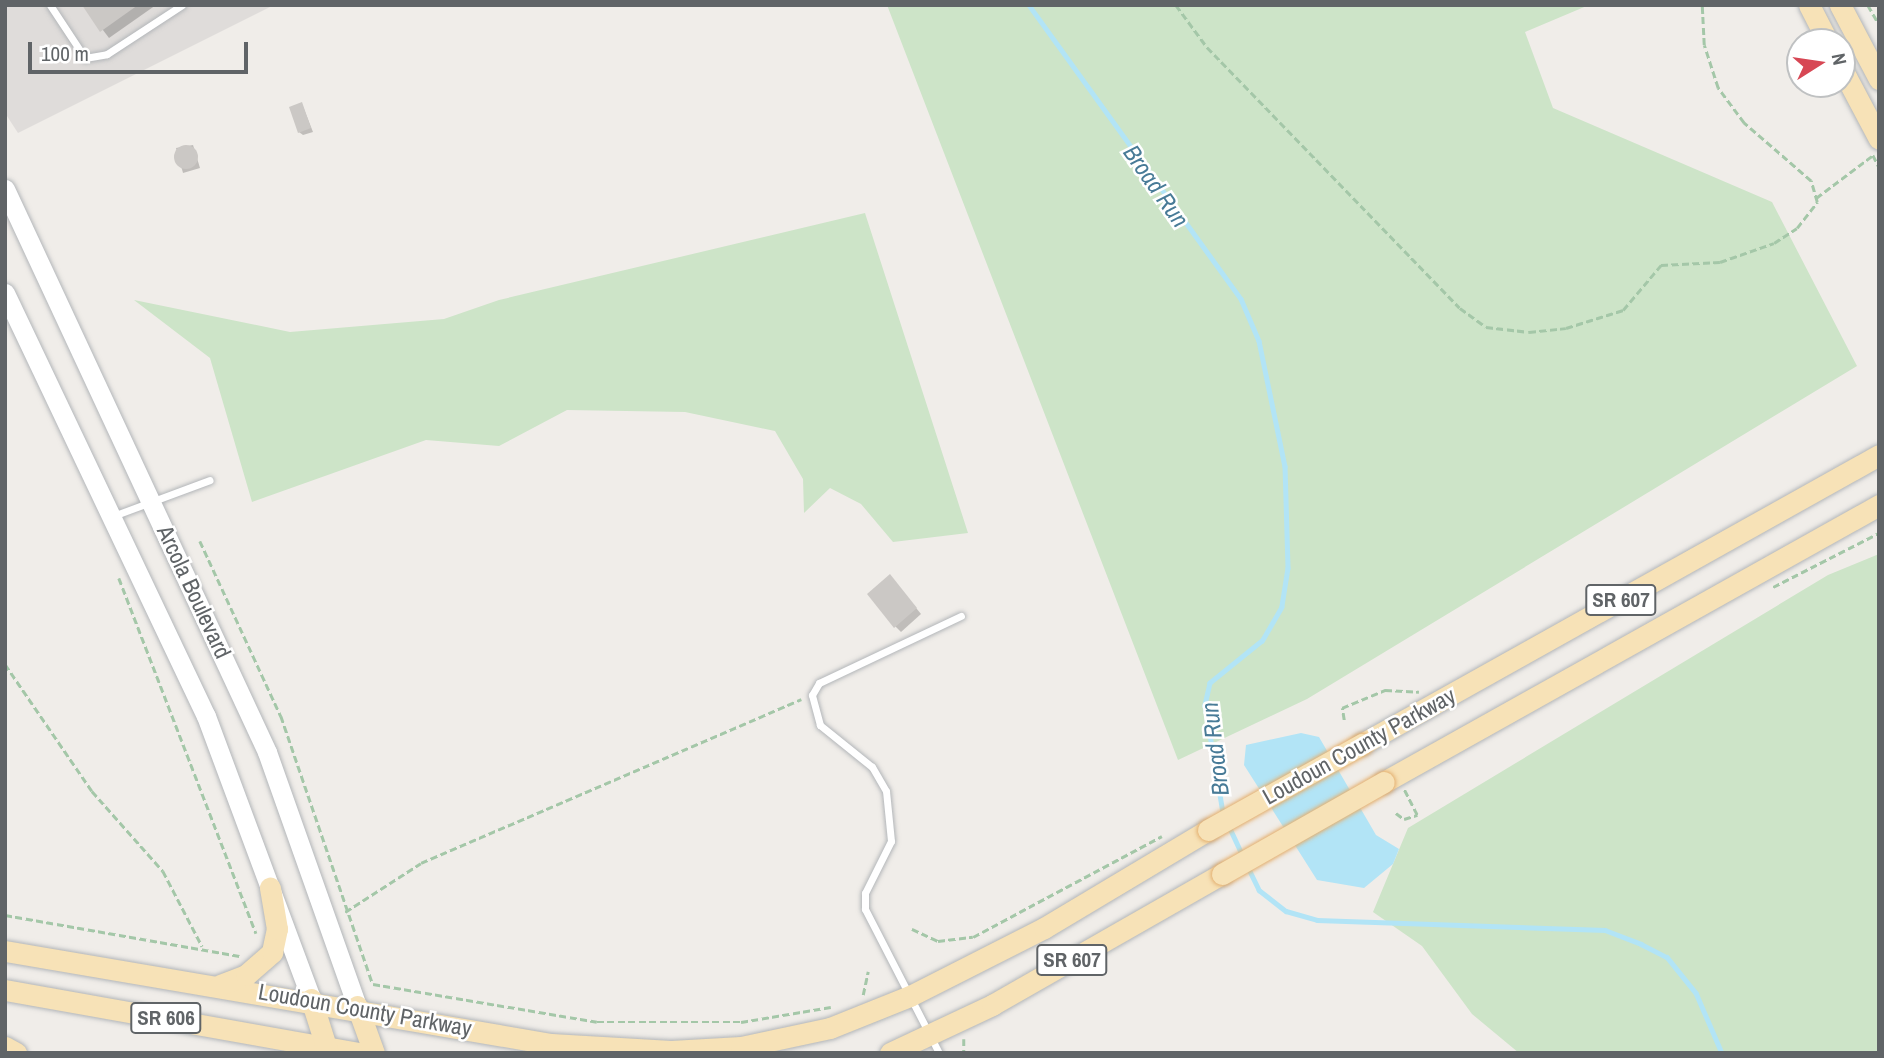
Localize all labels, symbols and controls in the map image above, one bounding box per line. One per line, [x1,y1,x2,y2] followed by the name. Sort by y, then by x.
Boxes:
[32,28,252,72] scale bar
[1786,28,1856,98] north arrow
[41,39,89,68] text: 100 m
[1826,51,1853,67] text: N
[1117,139,1195,233] water label: Broad Run
[151,521,237,663] street label: Arcola Boulevard
[1584,582,1658,618] road number: SR 607
[1258,682,1460,810] street label: Loudoun County Parkway
[1195,701,1235,797] water label: Broad Run
[1035,942,1109,978] road number: SR 607
[256,978,474,1042] street label: Loudoun County Parkway
[129,1000,203,1036] road number: SR 606

